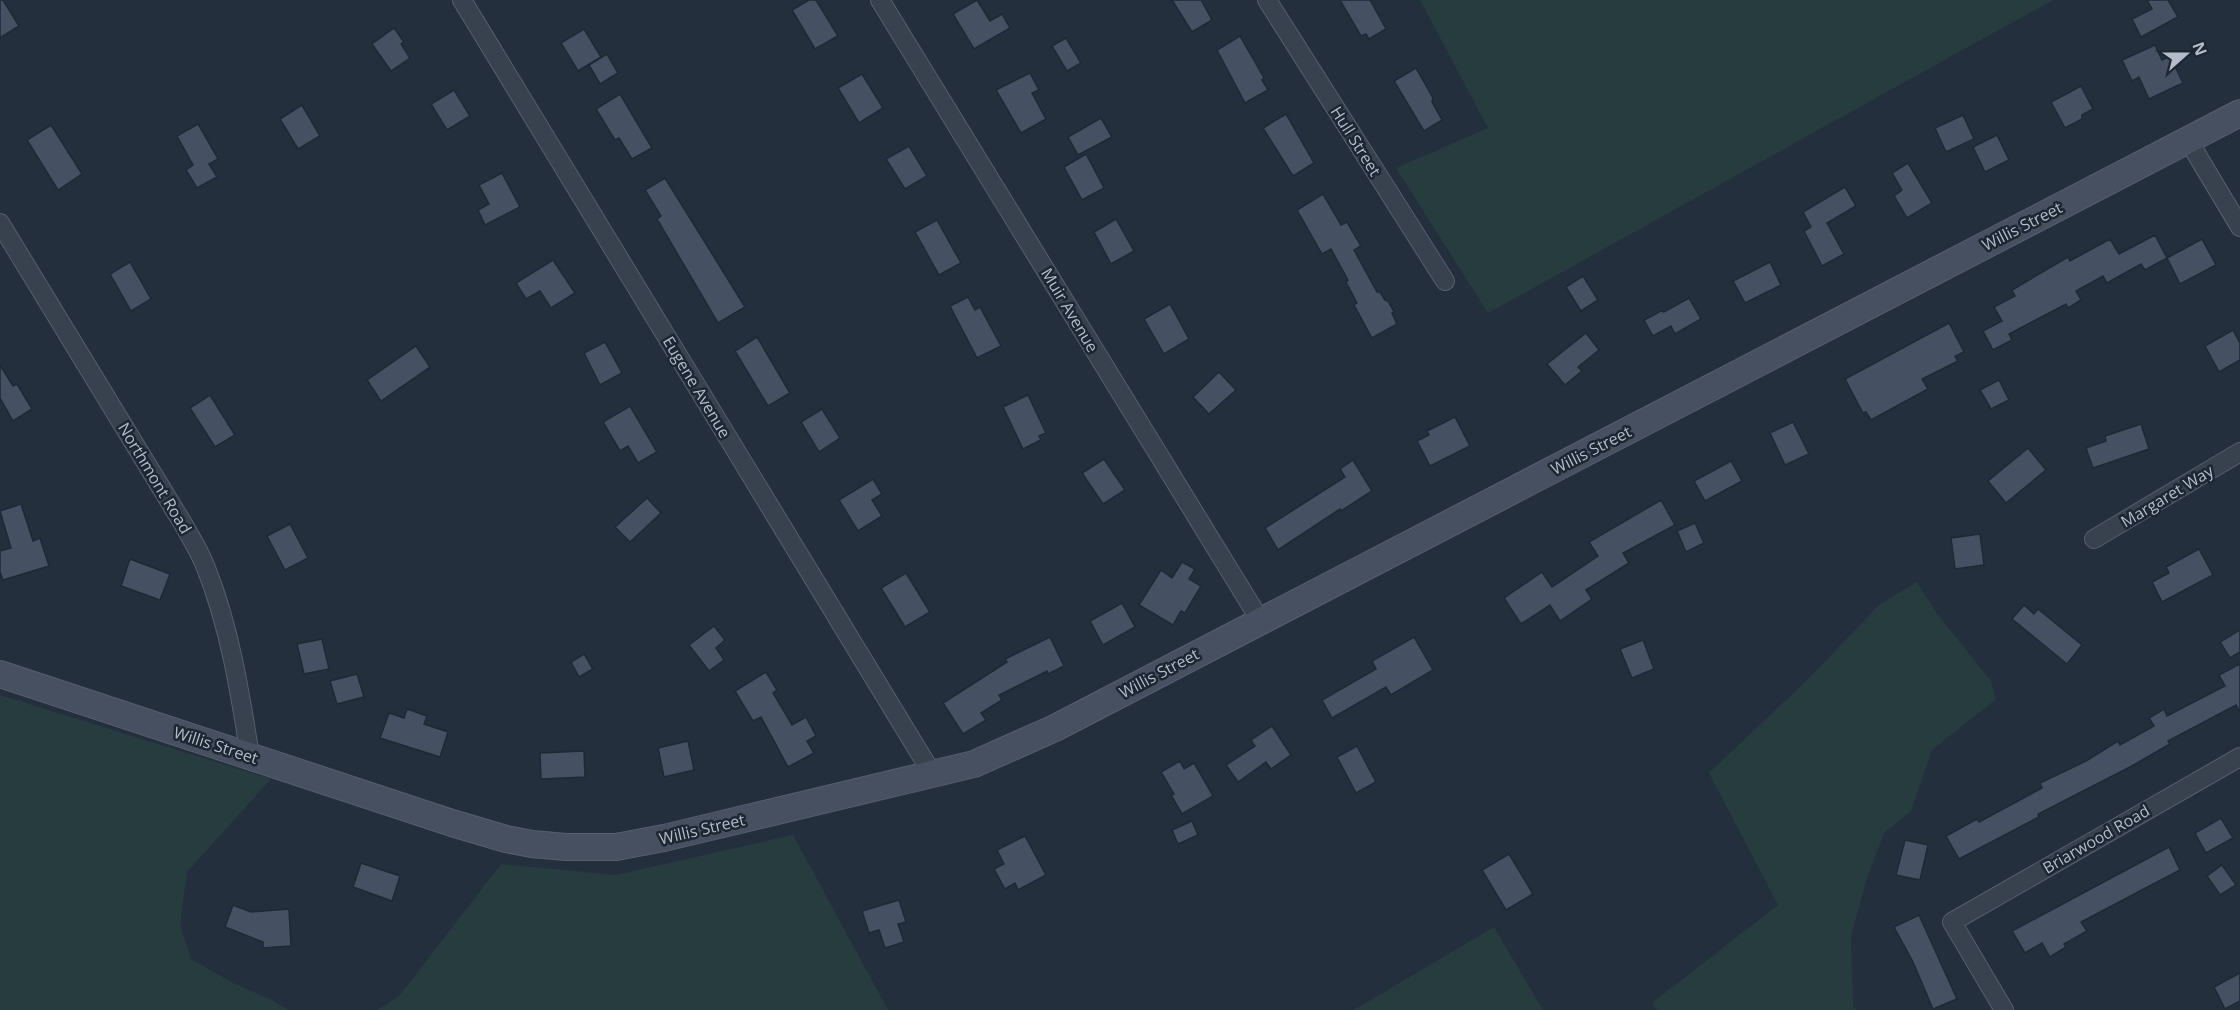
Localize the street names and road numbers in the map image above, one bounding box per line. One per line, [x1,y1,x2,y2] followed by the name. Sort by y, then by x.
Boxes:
[1326,102,1386,180] street label: Hull Street
[1978,196,2066,256] street label: Willis Street
[1036,264,1104,356] street label: Muir Avenue
[658,332,736,442] street label: Eugene Avenue
[113,418,197,538] street label: Northmont Road
[1547,420,1635,480] street label: Willis Street
[2117,459,2218,532] street label: Margaret Way
[1115,643,1203,703] street label: Willis Street
[171,721,261,769] street label: Willis Street
[2038,799,2154,879] street label: Briarwood Road
[657,808,747,850] street label: Willis Street

